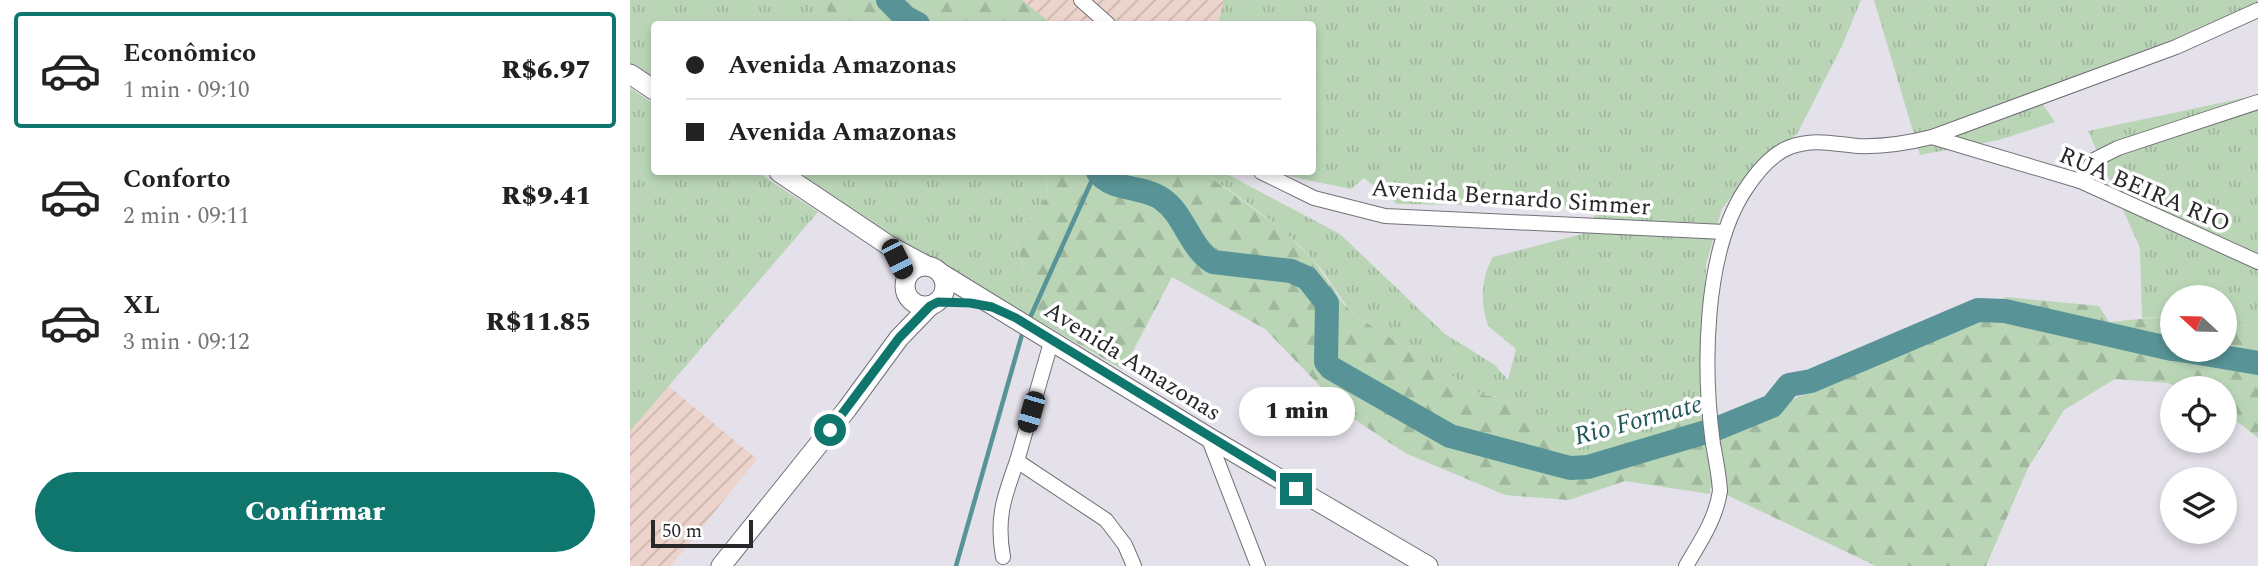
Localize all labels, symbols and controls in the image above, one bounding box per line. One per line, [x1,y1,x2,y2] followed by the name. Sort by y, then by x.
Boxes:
[123,33,256,73] text: Econômico
[39,39,102,102] icon: car
[728,45,957,85] text: Avenida Amazonas
[501,50,591,90] text: R$6.97
[123,73,250,108] text: 1 min · 09:10
[728,112,957,152] text: Avenida Amazonas
[2053,138,2236,242] street label: RUA BEIRA RIO
[123,159,231,199] text: Conforto
[39,165,102,228] icon: car
[1370,170,1652,226] street label: Avenida Bernardo Simmer
[501,176,591,216] text: R$9.41
[123,199,250,234] text: 2 min · 09:11
[879,236,916,282] car
[123,285,160,325] text: XL
[2160,285,2236,362] north arrow
[2160,285,2237,544] map controls
[39,291,102,354] icon: car
[1037,293,1228,431] street label: Avenida Amazonas
[486,302,591,342] text: R$11.85
[123,325,250,360] text: 3 min · 09:12
[2160,376,2237,453] button: locate
[1570,384,1707,456] water label: Rio Formate
[1238,388,1354,436] callout: 1 min
[1016,389,1047,435] car
[1265,394,1329,429] text: 1 min
[814,414,846,446] route start
[2160,467,2237,544] button: layers
[35,472,595,552] button: Confirmar
[1280,473,1312,505] route end
[651,517,752,549] scale bar
[662,517,702,546] text: 50 m

